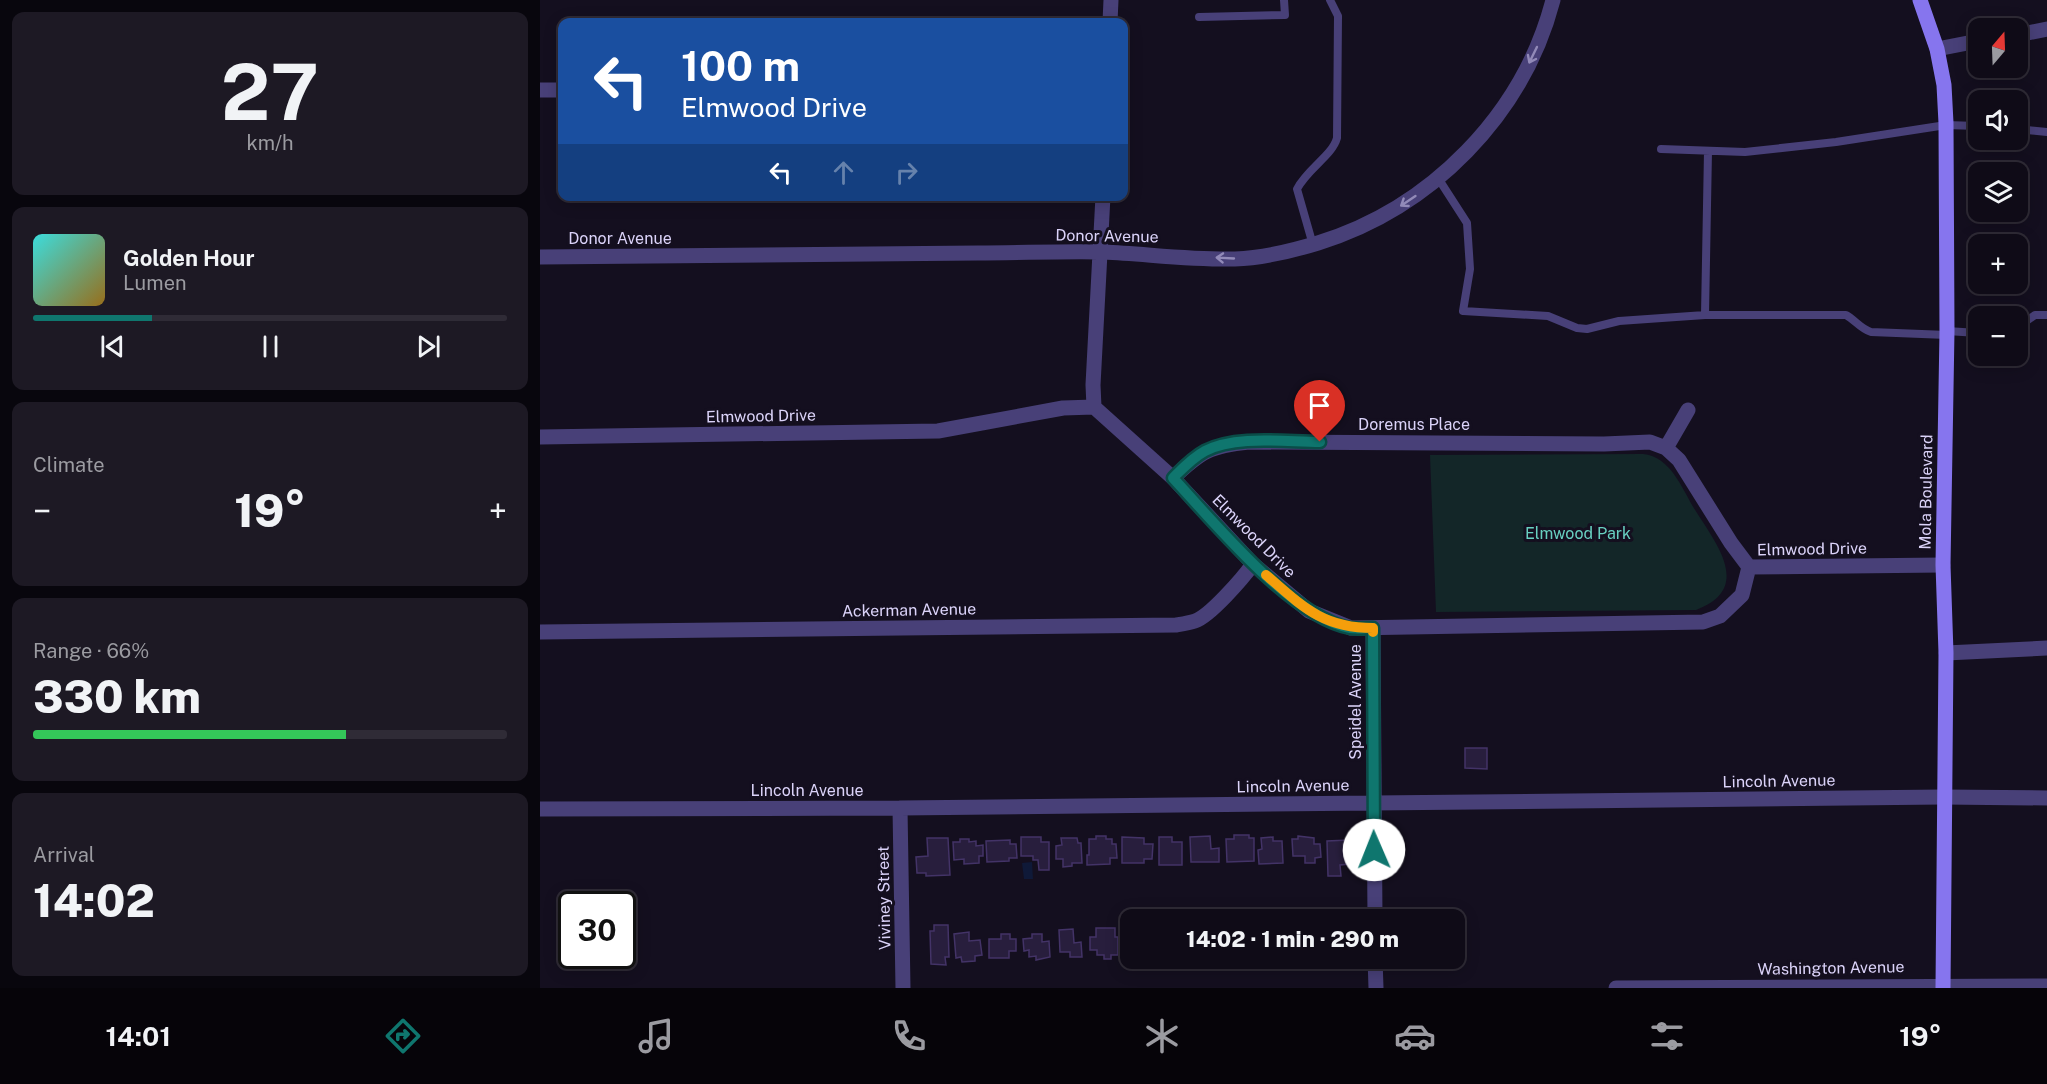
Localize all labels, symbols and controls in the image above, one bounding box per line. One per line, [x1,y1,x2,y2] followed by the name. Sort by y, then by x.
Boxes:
[1968,18,2028,78] north arrow
[1968,18,2028,366] map controls
[681,41,800,90] text: 100 m
[582,42,660,120] icon: left
[1527,45,1539,63] one-way arrow
[221,46,319,138] text: 27
[1968,90,2028,150] button: sound
[681,91,867,123] text: Elmwood Drive
[246,131,294,155] text: km/h
[764,156,797,189] icon: left
[827,156,860,189] icon: ahead
[890,156,923,189] icon: right
[1968,162,2028,222] button: layers
[1400,195,1417,207] one-way arrow
[1055,226,1159,246] street label: Donor Avenue
[568,229,672,248] street label: Donor Avenue
[1968,234,2028,294] button: +
[123,245,254,271] text: Golden Hour
[1215,253,1235,264] one-way arrow
[123,271,187,295] text: Lumen
[1968,306,2028,366] button: −
[96,330,129,363] icon: previous
[254,330,287,363] icon: pause
[412,330,445,363] icon: next
[1294,380,1345,442] pin
[1303,389,1336,422] icon: arrive
[706,406,816,426] street label: Elmwood Drive
[1358,415,1470,434] street label: Doremus Place
[1915,434,1937,550] street label: Mola Boulevard
[33,453,105,477] text: Climate
[234,484,306,537] text: 19°
[1208,490,1300,582] street label: Elmwood Drive
[33,492,51,530] text: −
[489,492,507,530] text: +
[1525,524,1631,543] park label: Elmwood Park
[1757,539,1867,559] street label: Elmwood Drive
[842,599,976,621] street label: Ackerman Avenue
[33,639,149,663] text: Range · 66%
[1346,644,1365,760] street label: Speidel Avenue
[33,670,201,723] text: 330 km
[1722,771,1836,791] street label: Lincoln Avenue
[1236,776,1350,796] street label: Lincoln Avenue
[750,781,864,800] street label: Lincoln Avenue
[1342,818,1406,882] position arrow
[33,843,95,867] text: Arrival
[874,846,894,950] street label: Viviney Street
[33,874,155,927] text: 14:02
[558,891,636,969] speed limit sign: 30
[1186,926,1399,952] text: 14:02 · 1 min · 290 m
[1757,957,1905,979] street label: Washington Avenue
[382,1015,424,1057] icon: directions
[635,1015,677,1057] icon: music
[888,1015,930,1057] icon: phone
[1141,1015,1183,1057] icon: climate
[1394,1015,1436,1057] icon: car
[1646,1015,1688,1057] icon: filters
[105,1020,171,1052] text: 14:01
[1899,1020,1941,1052] text: 19°

